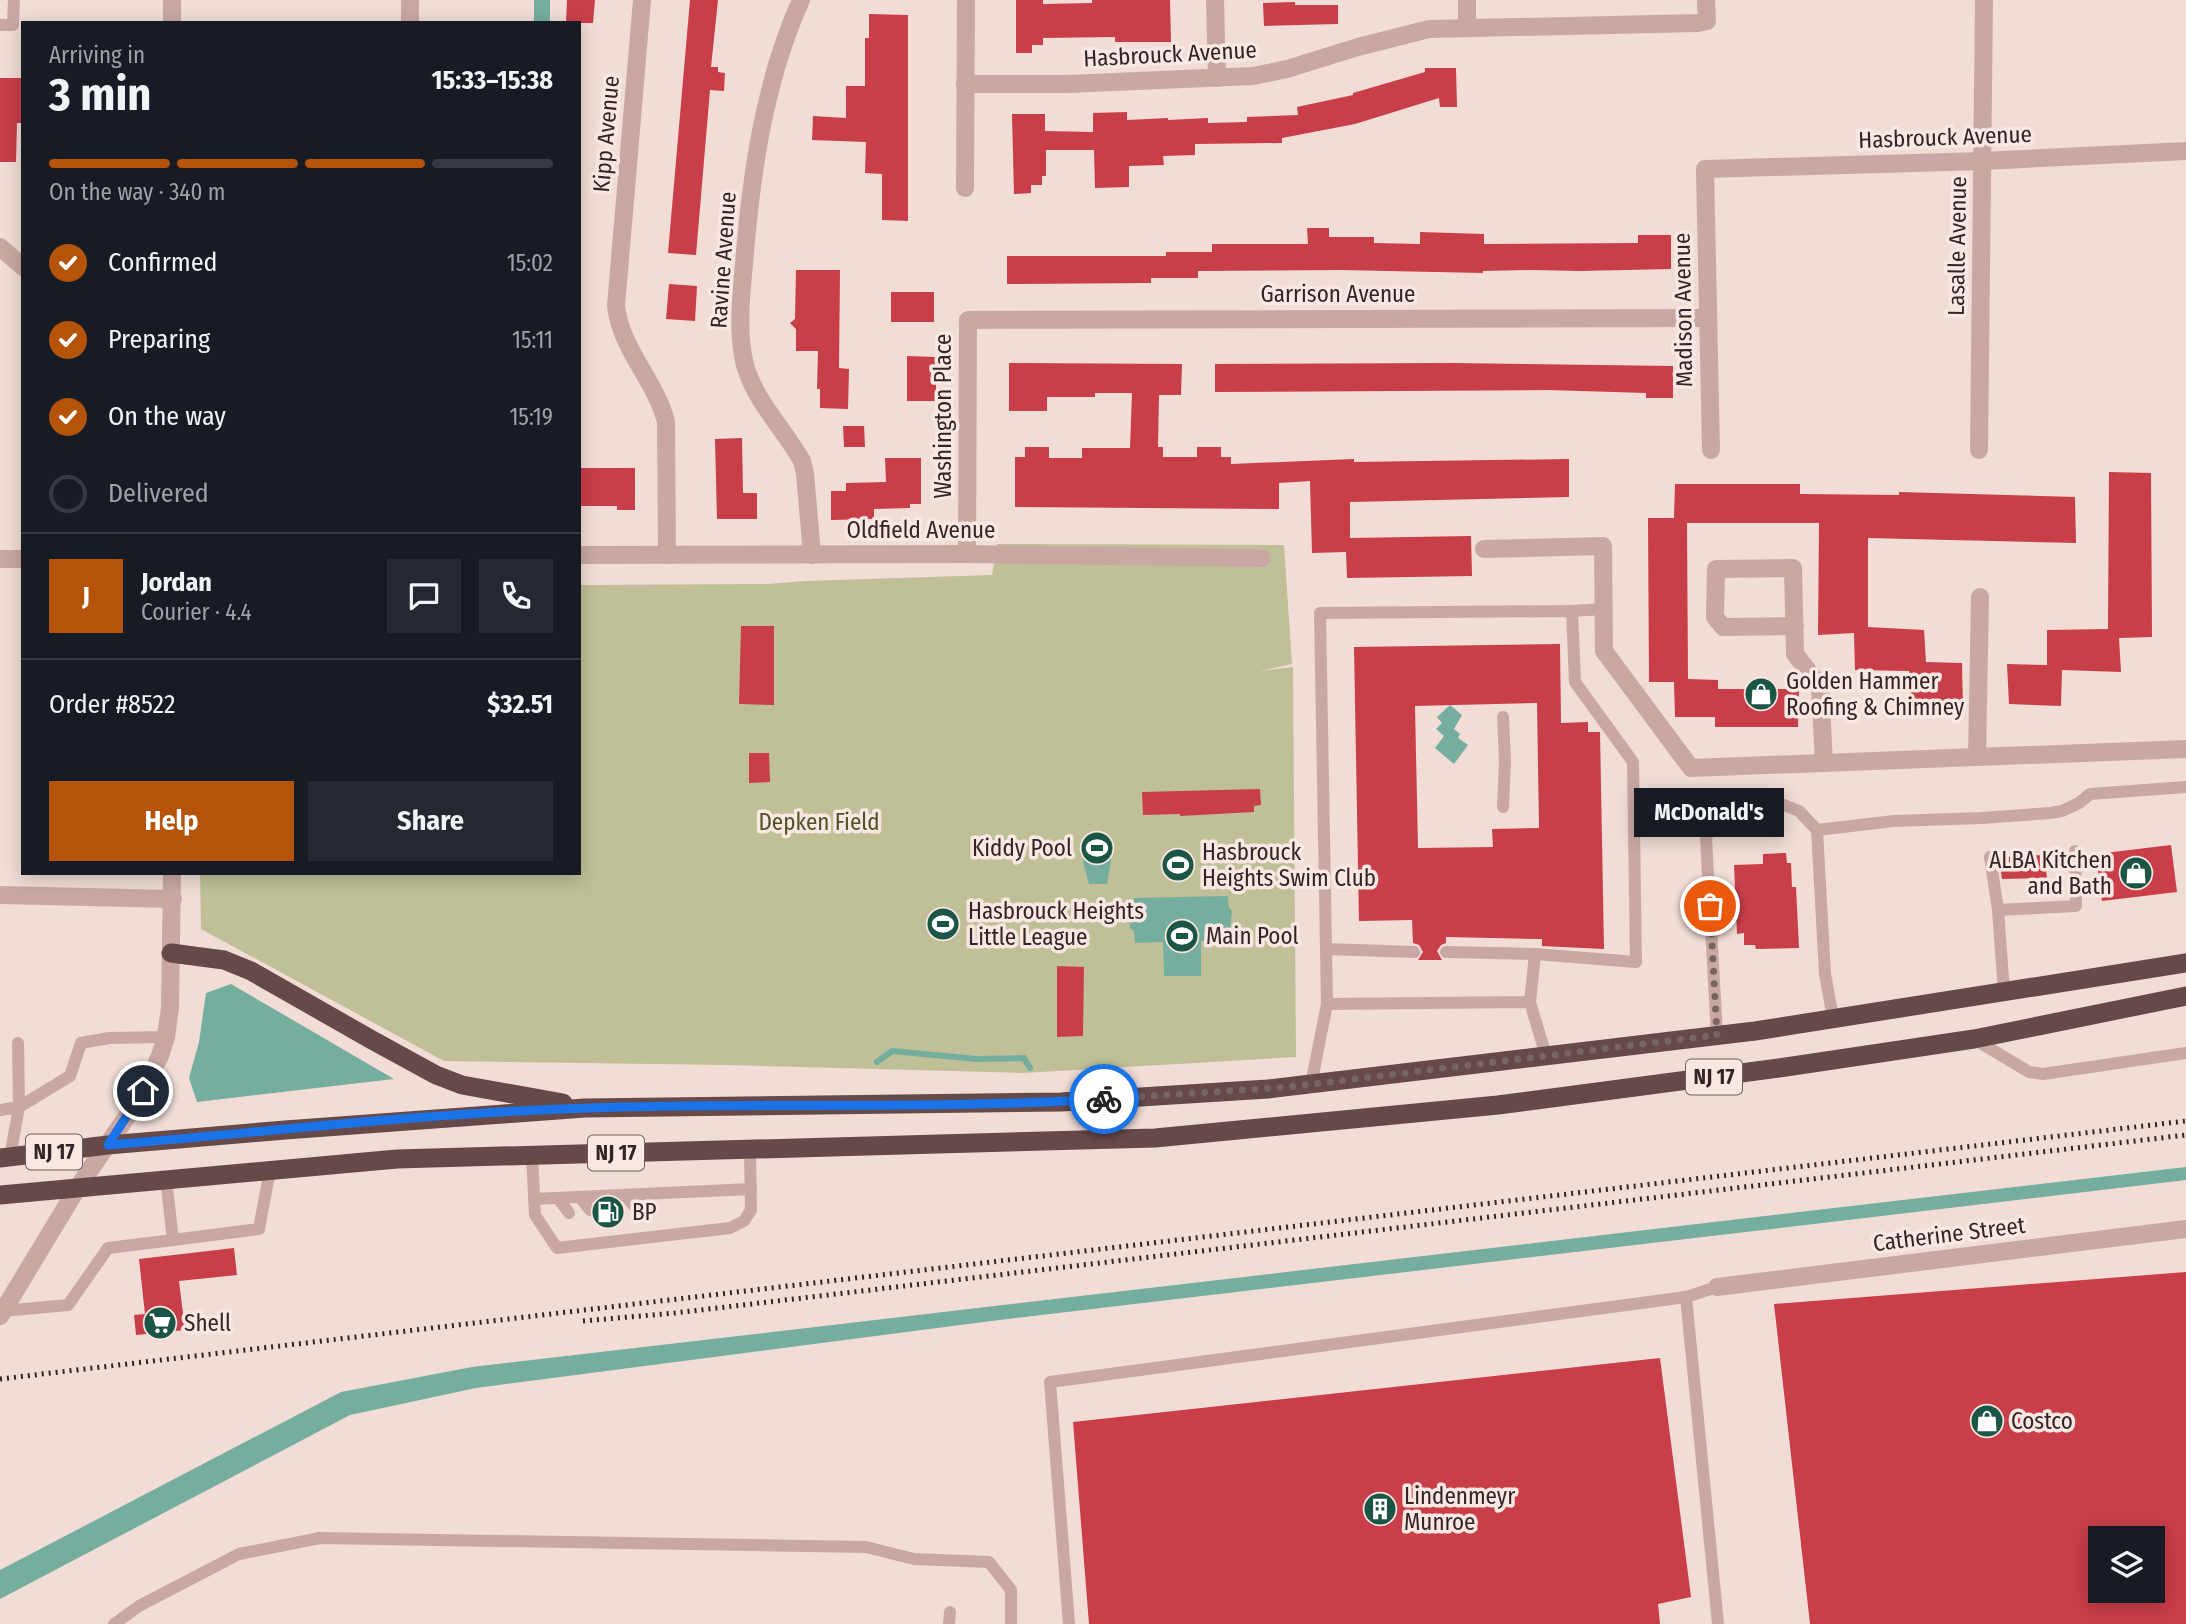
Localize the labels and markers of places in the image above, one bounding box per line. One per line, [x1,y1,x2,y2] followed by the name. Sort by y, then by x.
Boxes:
[1786,667,1965,721] place label: Golden Hammer Roofing & Chimney
[1742,675,1780,713] shop icon: Golden Hammer Roofing & Chimney
[1635,787,1785,836] callout: McDonald's
[1078,829,1116,867] sports icon: Kiddy Pool
[972,834,1072,862] place label: Kiddy Pool
[1202,838,1376,892] place label: Hasbrouck Heights Swim Club
[1159,846,1197,884] sports icon: Hasbrouck Heights Swim Club
[1989,846,2112,900] place label: ALBA Kitchen and Bath
[2117,854,2155,892] shop icon: ALBA Kitchen and Bath
[1680,876,1740,936] pin
[968,897,1144,951] place label: Hasbrouck Heights Little League
[924,905,962,943] sports icon: Hasbrouck Heights Little League
[1163,917,1201,955] sports icon: Main Pool
[1206,922,1299,950] place label: Main Pool
[113,1061,173,1121] pin
[589,1193,627,1231] fuel station icon: BP
[632,1198,657,1226] place label: BP
[141,1304,179,1342] supermarket icon: Shell
[184,1309,231,1337] place label: Shell
[1968,1402,2006,1440] shop icon: Costco
[2011,1407,2073,1435] place label: Costco
[1404,1482,1515,1536] place label: Lindenmeyr Munroe
[1361,1490,1399,1528] building icon: Lindenmeyr Munroe

